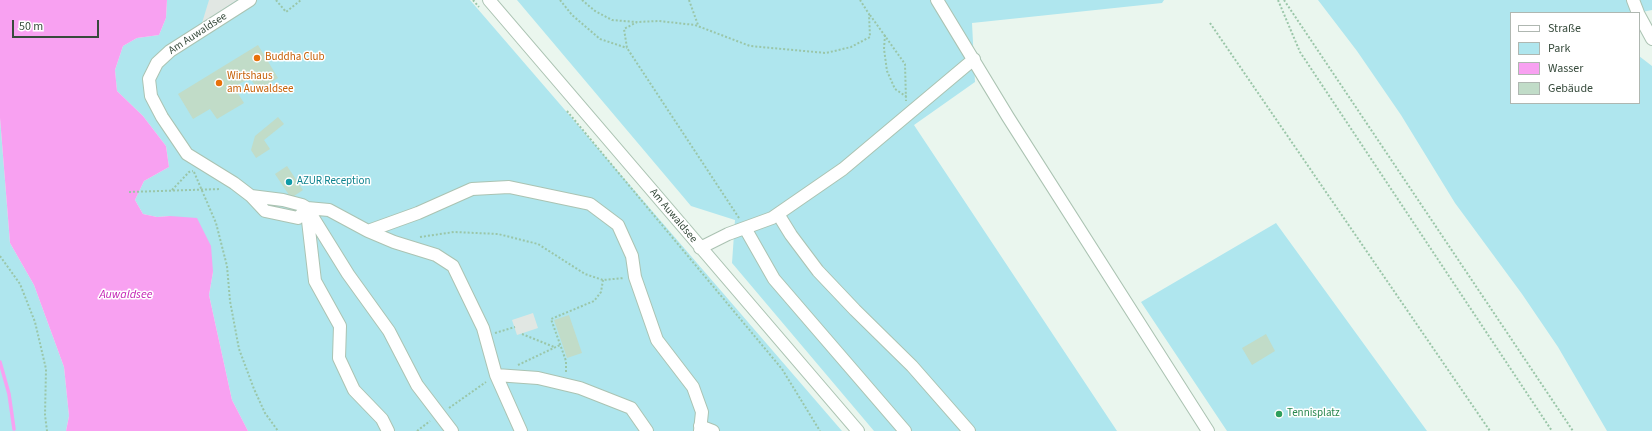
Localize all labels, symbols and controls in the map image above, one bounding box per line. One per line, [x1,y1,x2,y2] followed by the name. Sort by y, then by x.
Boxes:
[166,10,230,58] street label: Am Auwaldsee
[14,12,101,38] scale bar
[1510,12,1640,104] legend
[19,18,43,35] text: 50 m
[1548,20,1581,37] text: Straße
[1548,40,1570,57] text: Park
[265,51,325,65] place label: Buddha Club
[252,53,262,63] marker: Buddha Club
[1548,60,1583,77] text: Wasser
[227,70,294,96] place label: Wirtshaus am Auwaldsee
[214,78,224,88] marker: Wirtshaus am Auwaldsee
[1548,80,1593,97] text: Gebäude
[297,175,370,189] place label: AZUR Reception
[284,177,294,187] marker: AZUR Reception
[646,186,700,246] street label: Am Auwaldsee
[100,288,152,302] water label: Auwaldsee
[1287,407,1340,421] place label: Tennisplatz
[1274,409,1284,419] marker: Tennisplatz

